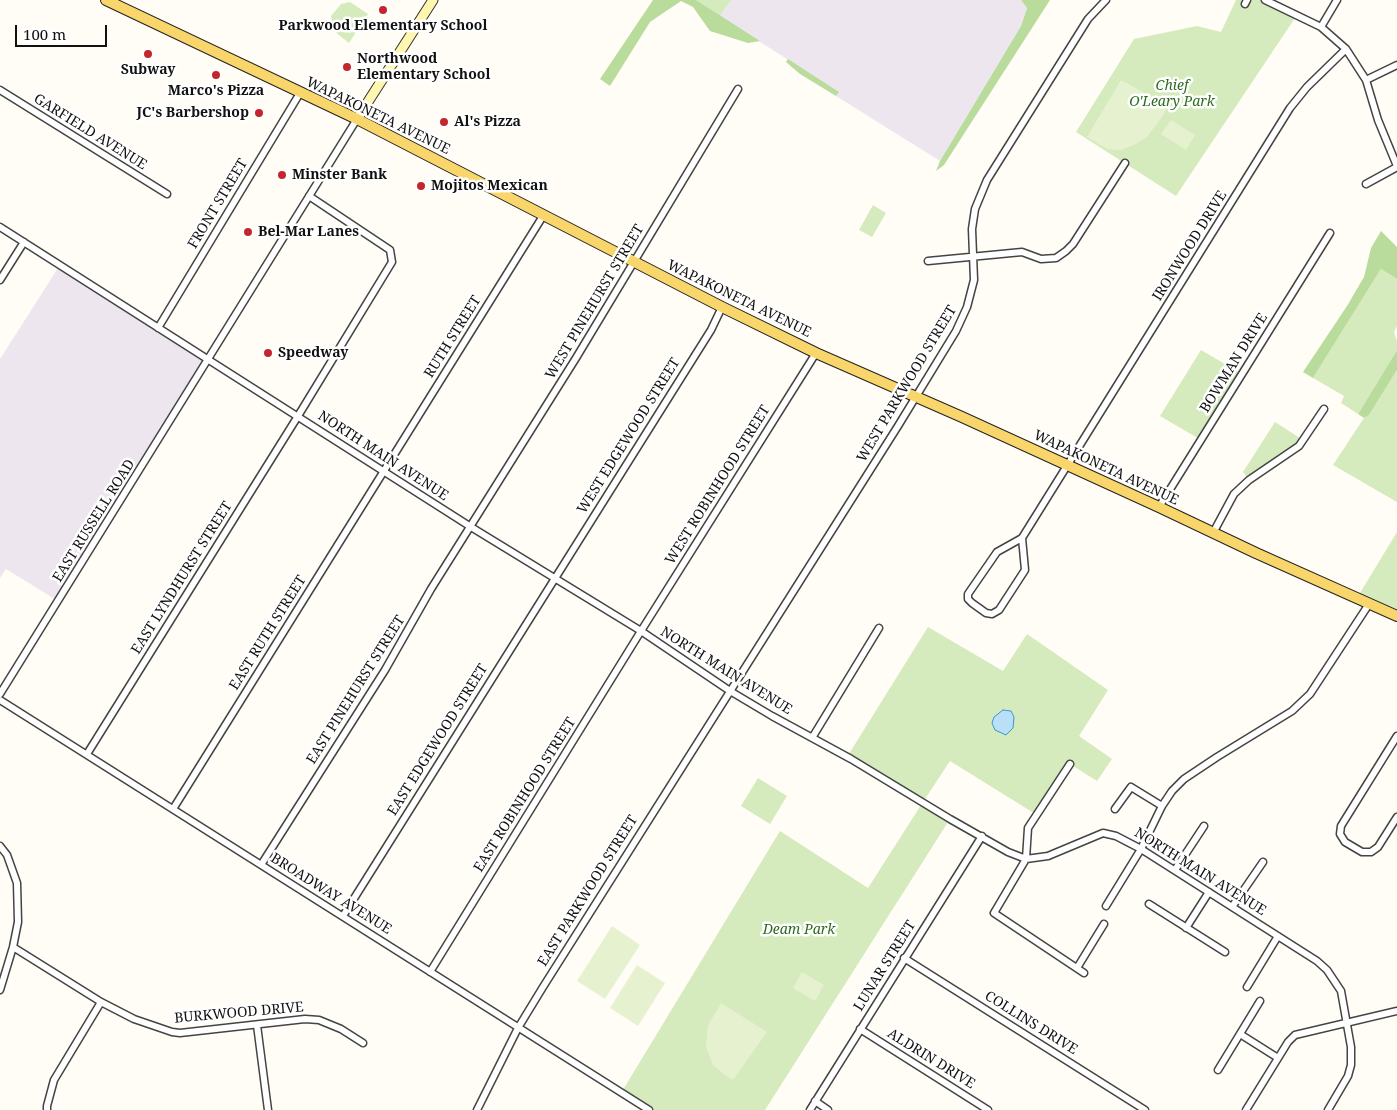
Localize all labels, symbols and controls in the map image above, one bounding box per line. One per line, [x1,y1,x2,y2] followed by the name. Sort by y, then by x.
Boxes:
[377,4,389,16] marker: Parkwood Elementary School
[18,15,110,47] scale bar
[279,18,487,34] place label: Parkwood Elementary School
[23,24,66,44] text: 100 m
[142,48,154,60] marker: Subway
[357,51,490,84] place label: Northwood Elementary School
[341,61,353,73] marker: Northwood Elementary School
[121,62,175,78] place label: Subway
[210,69,222,81] marker: Marco's Pizza
[303,74,453,158] street label: WAPAKONETA AVENUE
[1129,78,1215,110] park label: Chief O'Leary Park
[168,83,264,99] place label: Marco's Pizza
[30,90,150,174] street label: GARFIELD AVENUE
[136,105,249,121] place label: JC's Barbershop
[253,107,265,119] marker: JC's Barbershop
[454,114,521,130] place label: Al's Pizza
[438,116,450,128] marker: Al's Pizza
[185,156,251,252] street label: FRONT STREET
[292,167,387,183] place label: Minster Bank
[276,169,288,181] marker: Minster Bank
[431,178,548,194] place label: Mojitos Mexican
[415,180,427,192] marker: Mojitos Mexican
[1149,188,1231,304] street label: IRONWOOD DRIVE
[542,222,648,382] street label: WEST PINEHURST STREET
[258,224,359,240] place label: Bel-Mar Lanes
[242,226,254,238] marker: Bel-Mar Lanes
[664,257,814,341] street label: WAPAKONETA AVENUE
[421,293,485,381] street label: RUTH STREET
[854,303,960,465] street label: WEST PARKWOOD STREET
[1197,310,1271,416] street label: BOWMAN DRIVE
[278,345,348,361] place label: Speedway
[262,347,274,359] marker: Speedway
[574,355,684,517] street label: WEST EDGEWOOD STREET
[662,403,774,567] street label: WEST ROBINHOOD STREET
[315,408,451,504] street label: NORTH MAIN AVENUE
[1031,427,1181,509] street label: WAPAKONETA AVENUE
[49,457,139,585] street label: EAST RUSSELL ROAD
[128,499,236,657] street label: EAST LYNDHURST STREET
[226,573,310,693] street label: EAST RUTH STREET
[303,613,409,767] street label: EAST PINEHURST STREET
[657,624,795,718] street label: NORTH MAIN AVENUE
[384,661,492,819] street label: EAST EDGEWOOD STREET
[470,715,580,875] street label: EAST ROBINHOOD STREET
[535,812,641,970] street label: EAST PARKWOOD STREET
[1131,825,1269,919] street label: NORTH MAIN AVENUE
[267,850,395,938] street label: BROADWAY AVENUE
[851,918,919,1014] street label: LUNAR STREET
[763,922,835,938] park label: Deam Park
[982,988,1080,1058] street label: COLLINS DRIVE
[174,999,304,1027] street label: BURKWOOD DRIVE
[884,1025,978,1093] street label: ALDRIN DRIVE

